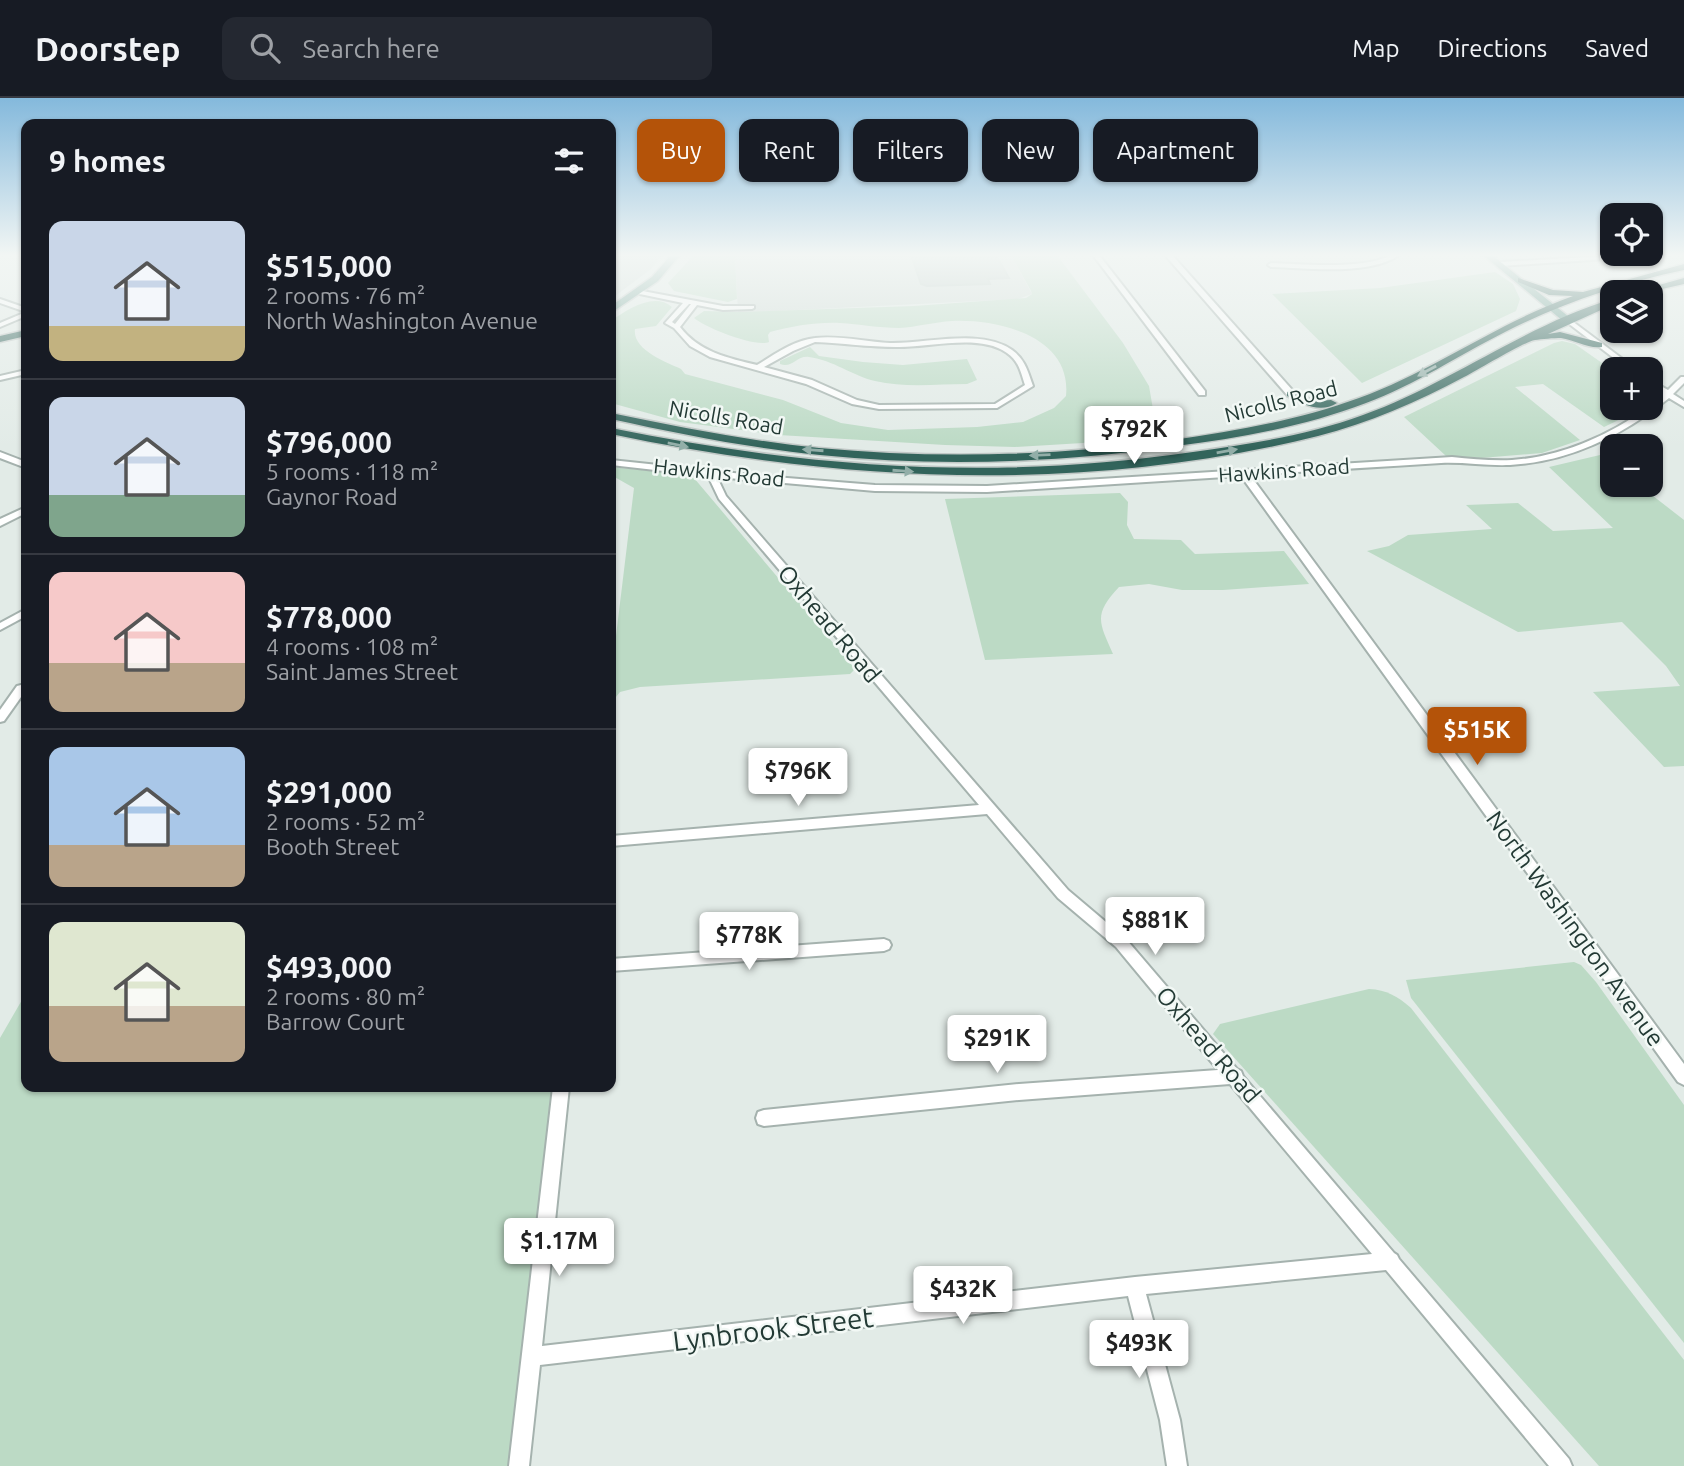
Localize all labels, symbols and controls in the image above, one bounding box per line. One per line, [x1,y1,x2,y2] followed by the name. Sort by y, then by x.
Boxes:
[222,17,712,80] search box
[246,29,284,67] icon: search
[35,30,180,67] text: Doorstep
[302,34,440,63] text: Search here
[1352,35,1399,62] text: Map
[1437,35,1547,62] text: Directions
[1585,35,1649,62] text: Saved
[637,119,725,182] chip: Buy
[739,119,839,182] chip: Rent
[853,119,968,182] chip: Filters
[982,119,1079,182] chip: New
[1093,119,1258,182] chip: Apartment
[550,142,588,180] icon: filters
[49,144,166,178] text: 9 homes
[1600,203,1663,497] map controls
[1600,203,1663,266] button: locate
[105,249,189,333] icon: home
[266,249,392,283] text: $515,000
[1600,280,1663,343] button: layers
[266,283,425,308] text: 2 rooms · 76 m²
[266,308,538,333] text: North Washington Avenue
[1600,357,1663,420] button: +
[1418,365,1437,377] one-way arrow
[1222,375,1340,427] street label: Nicolls Road
[667,395,785,439] street label: Nicolls Road
[1085,406,1183,466] pin: $792K
[1100,416,1168,441] text: $792K
[105,425,189,509] icon: home
[266,425,392,459] text: $796,000
[1600,434,1663,497] button: −
[667,440,689,451] one-way arrow
[802,444,824,455] one-way arrow
[1216,445,1238,456] one-way arrow
[1029,450,1051,461] one-way arrow
[652,453,786,491] street label: Hawkins Road
[1217,453,1350,487] street label: Hawkins Road
[266,459,438,484] text: 5 rooms · 118 m²
[893,466,915,477] one-way arrow
[266,484,398,509] text: Gaynor Road
[772,560,886,688] street label: Oxhead Road
[105,600,189,684] icon: home
[266,600,392,634] text: $778,000
[266,634,438,659] text: 4 rooms · 108 m²
[266,659,458,684] text: Saint James Street
[1428,708,1526,767] pin: $515K
[1443,717,1511,742] text: $515K
[749,748,847,808] pin: $796K
[764,758,832,783] text: $796K
[105,775,189,859] icon: home
[266,775,392,809] text: $291,000
[1481,806,1670,1051] street label: North Washington Avenue
[266,809,425,834] text: 2 rooms · 52 m²
[266,834,399,859] text: Booth Street
[1106,898,1204,957] pin: $881K
[1121,907,1189,932] text: $881K
[700,912,798,972] pin: $778K
[715,922,783,947] text: $778K
[105,950,189,1034] icon: home
[266,950,392,984] text: $493,000
[1151,981,1266,1108] street label: Oxhead Road
[266,984,425,1009] text: 2 rooms · 80 m²
[266,1009,405,1034] text: Barrow Court
[948,1016,1046,1075] pin: $291K
[963,1025,1031,1050] text: $291K
[502,1218,616,1278] pin: $1.17M
[520,1228,598,1253] text: $1.17M
[914,1266,1012,1326] pin: $432K
[929,1276,997,1301] text: $432K
[671,1301,875,1356] street label: Lynbrook Street
[1090,1320,1188,1380] pin: $493K
[1105,1330,1173,1355] text: $493K

